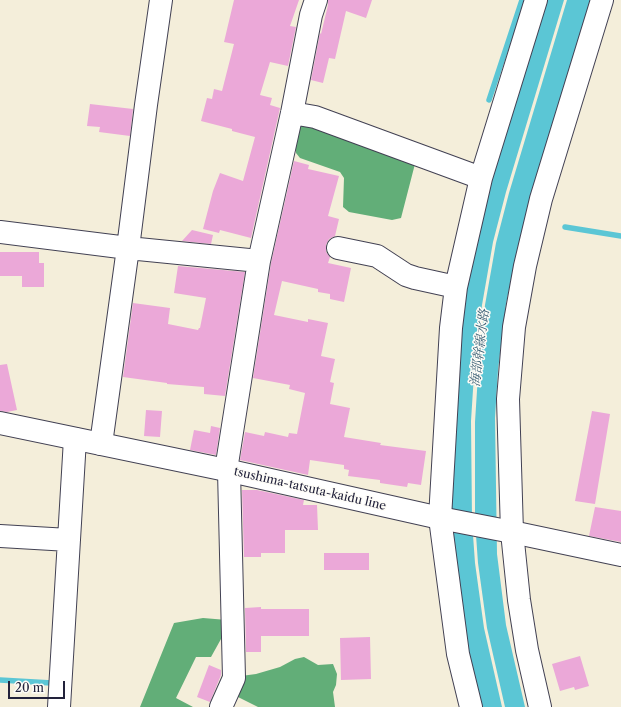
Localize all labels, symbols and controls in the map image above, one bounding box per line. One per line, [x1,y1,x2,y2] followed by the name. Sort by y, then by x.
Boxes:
[468,308,492,388] water label: 海部幹線水路
[233,464,387,514] street label: tsushima-tatsuta-kaidu line
[10,673,67,699] scale bar
[15,680,44,695] text: 20 m

